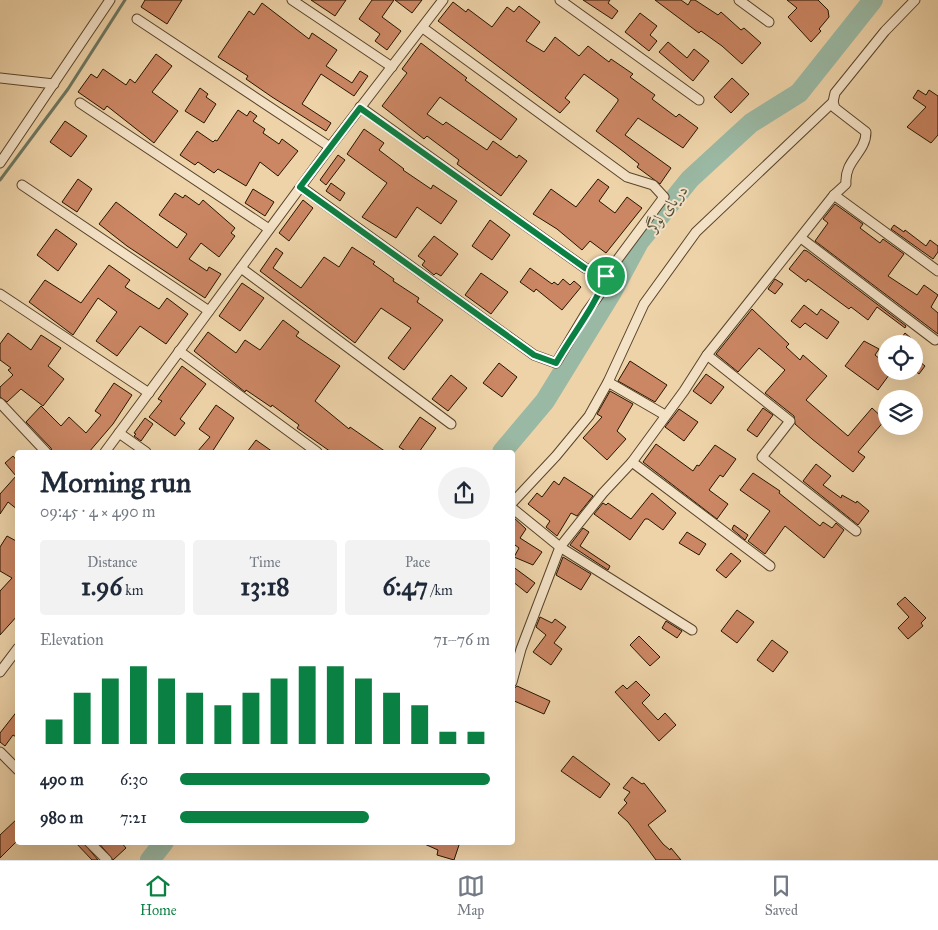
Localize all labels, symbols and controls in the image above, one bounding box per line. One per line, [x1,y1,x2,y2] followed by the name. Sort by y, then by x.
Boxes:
[641,180,692,237] water label: دریای لوگر
[585,255,627,297] pin
[592,262,620,290] icon: arrive
[878,335,923,435] map controls
[878,335,923,380] button: locate
[878,390,923,435] button: layers
[40,465,191,500] text: Morning run
[438,467,490,519] button: share
[40,502,155,521] text: 09:45 · 4 × 490 m
[87,554,137,571] text: Distance
[249,554,280,571] text: Time
[405,554,430,571] text: Pace
[81,571,122,602] text: 1.96
[240,571,290,602] text: 13:18
[382,571,428,602] text: 6:47
[122,582,144,599] text: km
[428,582,453,599] text: /km
[40,630,104,649] text: Elevation
[433,630,490,649] text: 71–76 m
[40,770,84,789] text: 490 m
[120,770,148,789] text: 6:30
[40,808,83,827] text: 980 m
[120,808,147,827] text: 7:21
[140,872,177,919] tab: Home
[457,872,485,919] tab: Map
[765,872,798,919] tab: Saved

